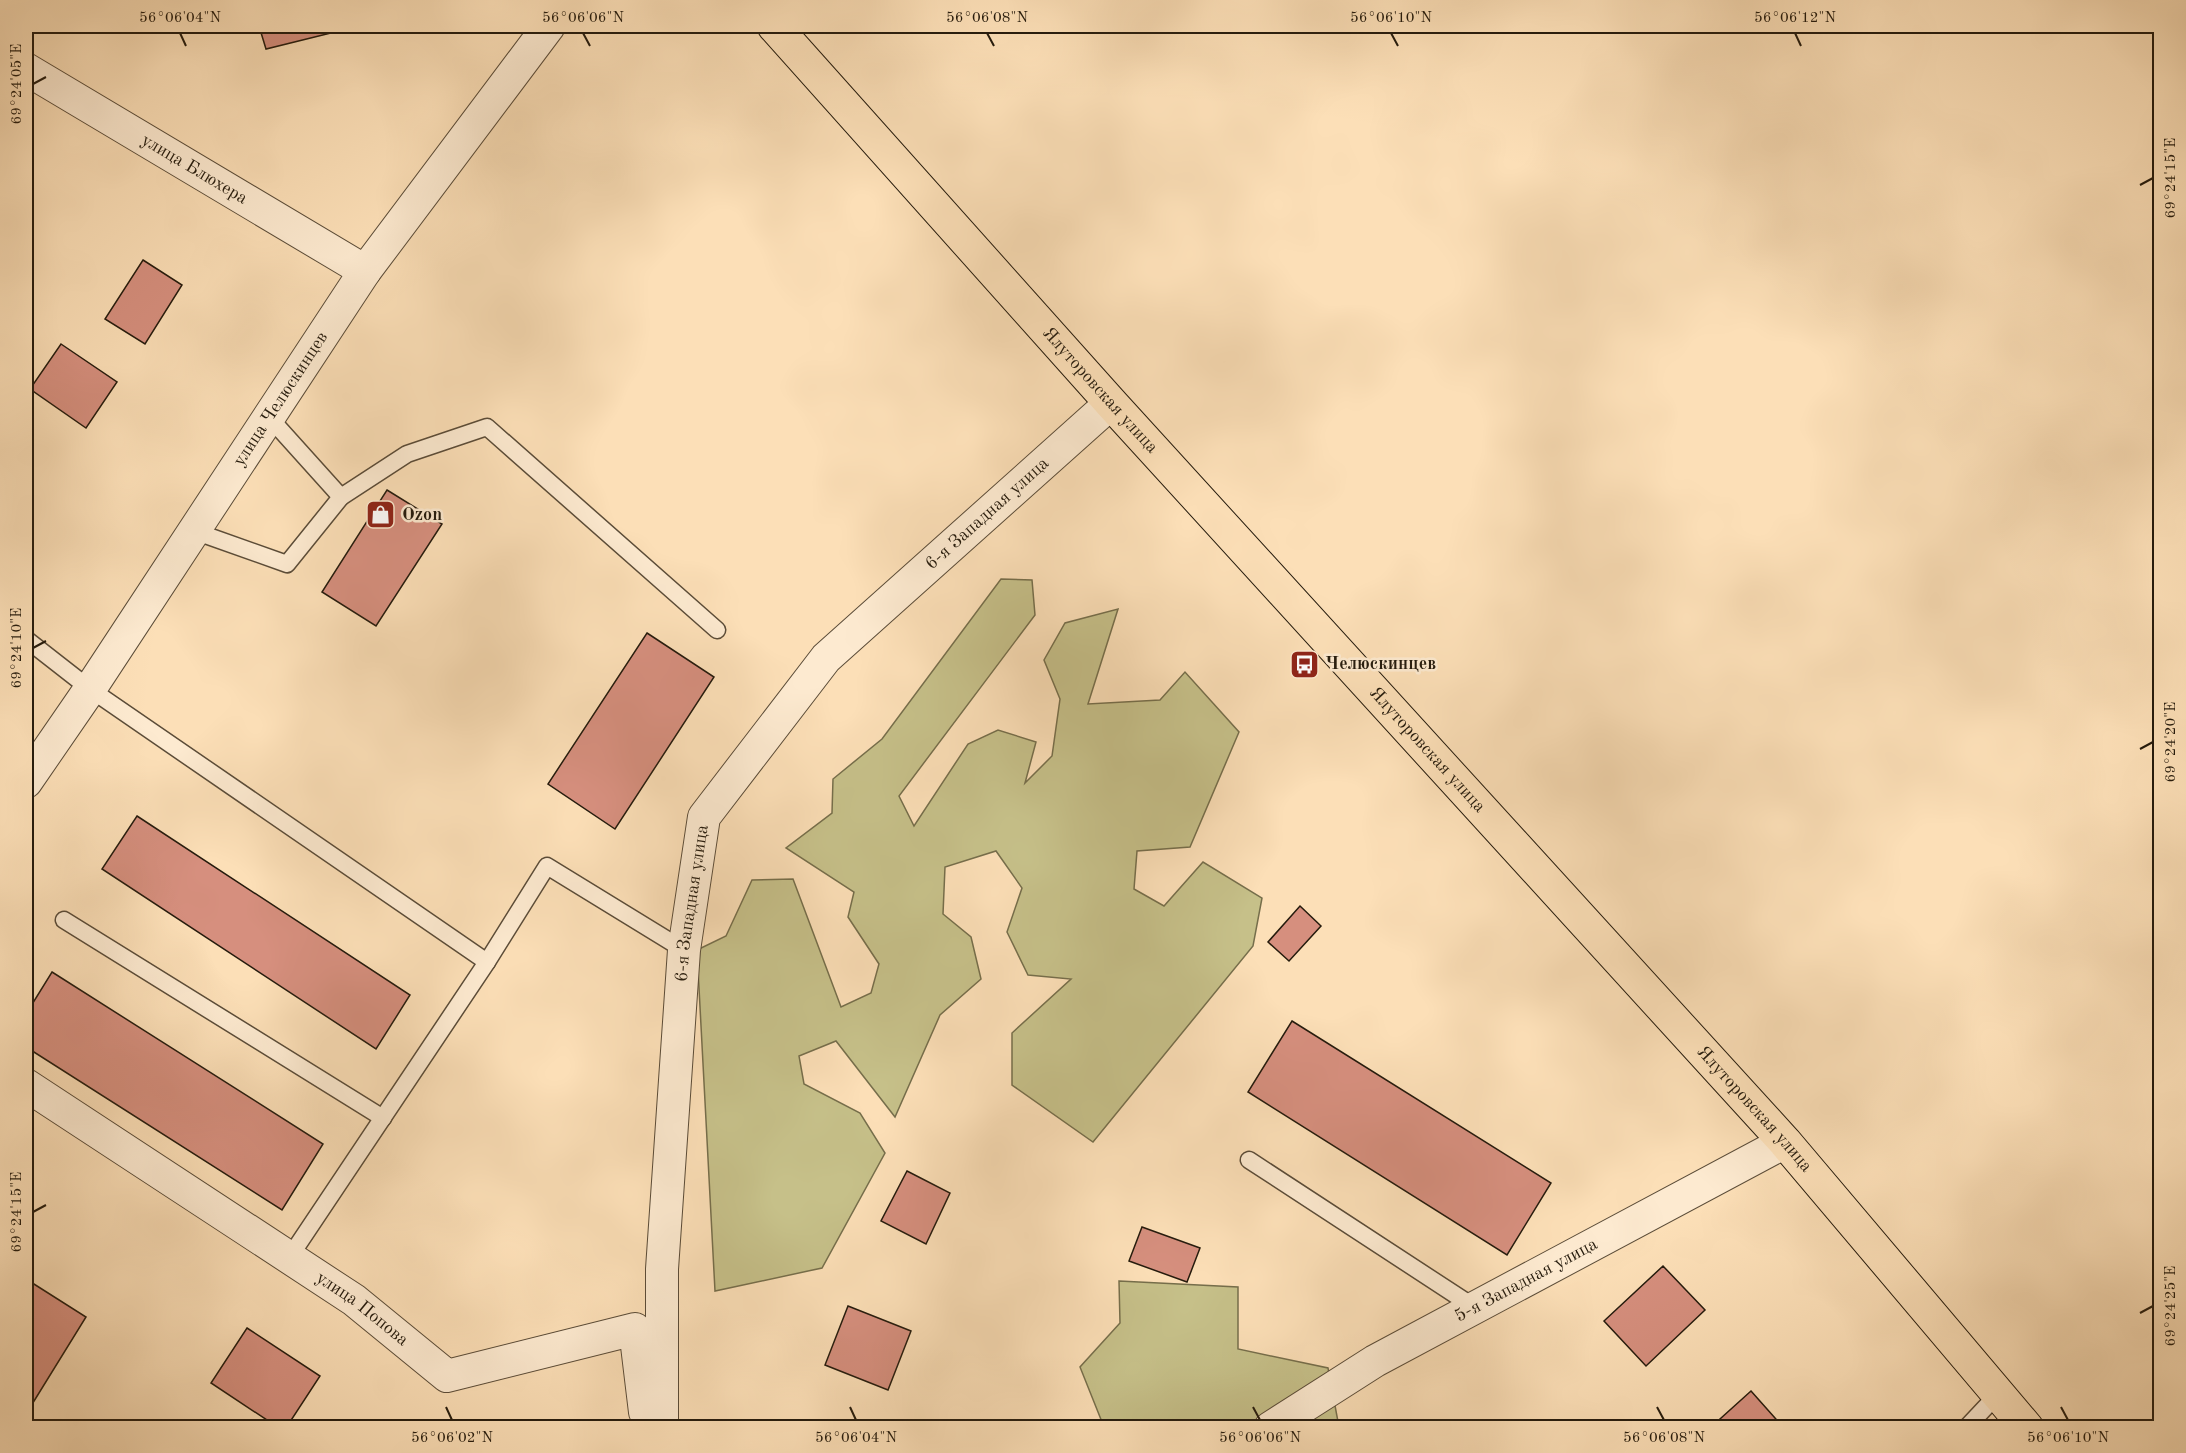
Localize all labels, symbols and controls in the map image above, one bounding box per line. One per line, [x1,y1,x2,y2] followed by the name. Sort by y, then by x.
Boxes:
[139,11,221,26] text: 56°06'04"N
[542,11,624,26] text: 56°06'06"N
[946,11,1028,26] text: 56°06'08"N
[1350,11,1432,26] text: 56°06'10"N
[1754,11,1836,26] text: 56°06'12"N
[10,44,25,124] text: 69°24'05"E
[138,131,251,208] street label: улица Блюхера
[2164,138,2179,218] text: 69°24'15"E
[1039,324,1161,457] street label: Ялуторовская улица
[230,329,331,470] street label: улица Челюскинцев
[922,454,1052,573] street label: 6-я Западная улица
[365,499,397,531] shop icon: Ozon
[402,506,442,524] place label: Ozon
[10,608,25,688] text: 69°24'10"E
[1288,648,1320,680] bus stop icon: Челюскинцев
[1325,655,1436,673] place label: Челюскинцев
[1366,684,1489,816] street label: Ялуторовская улица
[2164,702,2179,782] text: 69°24'20"E
[673,823,712,983] street label: 6-я Западная улица
[1693,1043,1816,1176] street label: Ялуторовская улица
[10,1172,25,1252] text: 69°24'15"E
[1452,1235,1600,1326] street label: 5-я Западная улица
[2164,1266,2179,1346] text: 69°24'25"E
[313,1269,412,1350] street label: улица Попова
[411,1431,493,1446] text: 56°06'02"N
[815,1431,897,1446] text: 56°06'04"N
[1219,1431,1301,1446] text: 56°06'06"N
[1623,1431,1705,1446] text: 56°06'08"N
[2027,1431,2109,1446] text: 56°06'10"N

